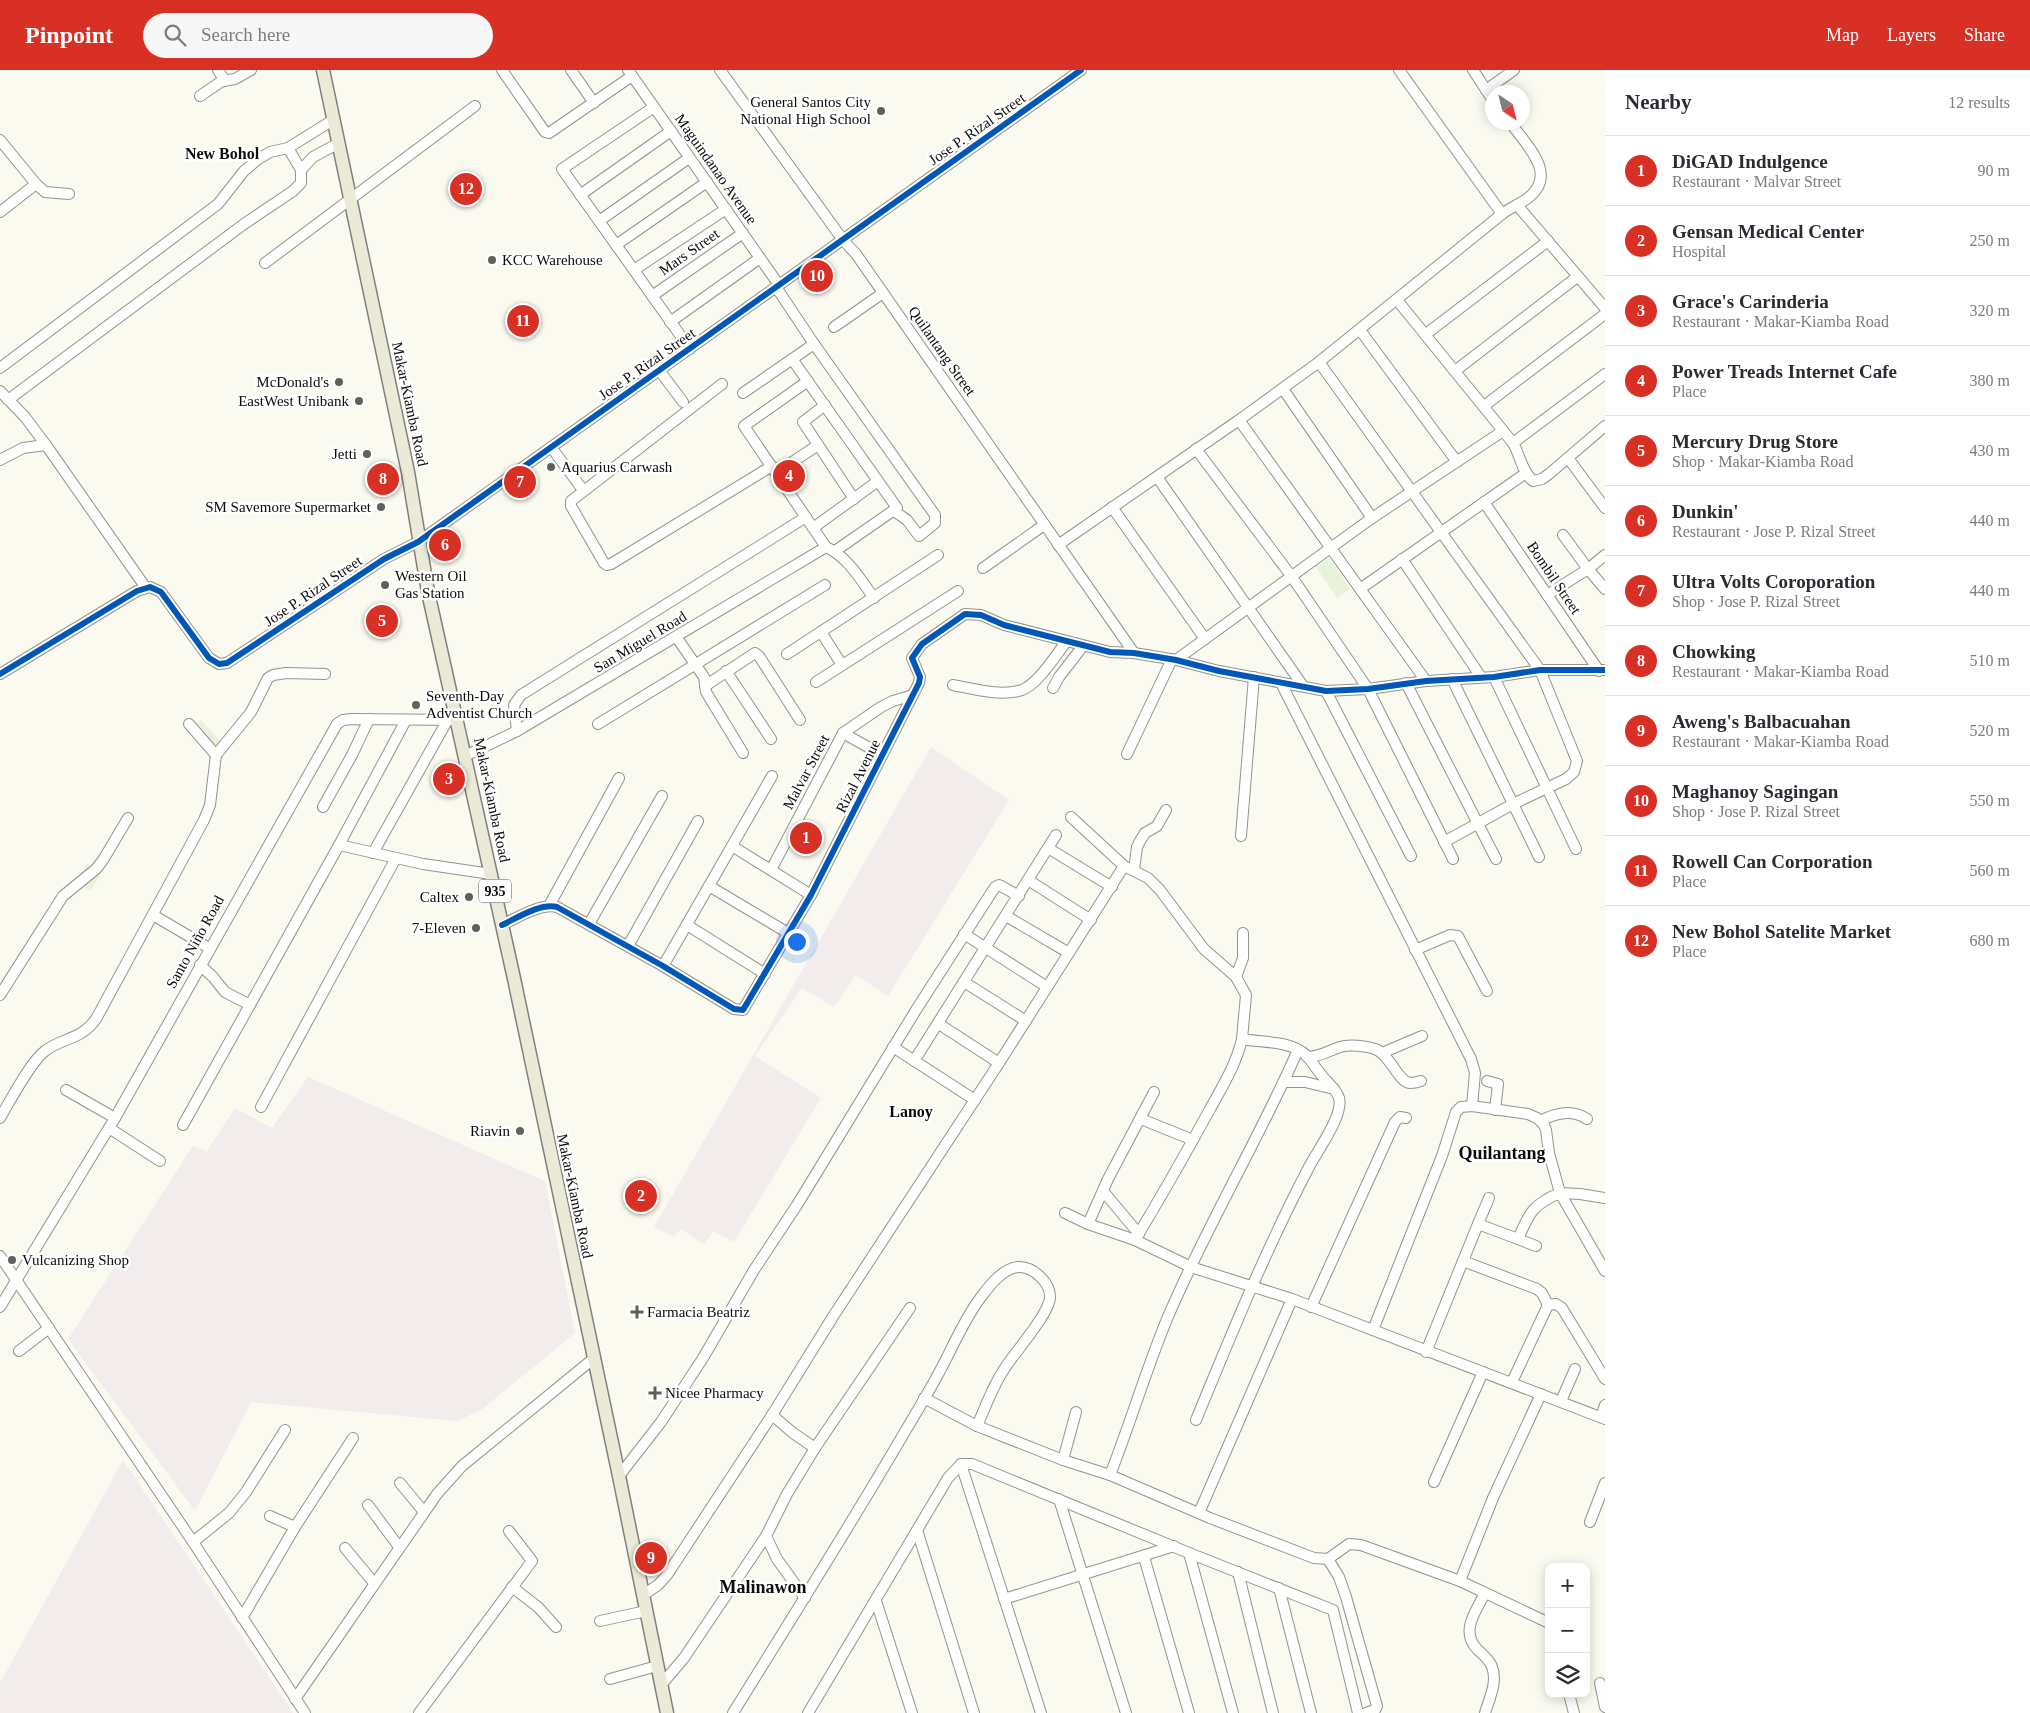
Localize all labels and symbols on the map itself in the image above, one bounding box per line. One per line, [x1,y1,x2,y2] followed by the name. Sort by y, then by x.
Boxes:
[1485,85,1530,130] north arrow
[926,89,1029,168] street label: Jose P. Rizal Street
[740,94,871,127] place label: General Santos City National High School
[875,105,887,117] marker: General Santos City National High School
[672,111,760,227] street label: Maguindanao Avenue
[185,145,260,162] district label: New Bohol
[450,170,482,208] pin: 12
[656,225,723,279] street label: Mars Street
[502,252,603,268] place label: KCC Warehouse
[486,254,498,266] marker: KCC Warehouse
[801,257,833,295] pin: 10
[507,302,539,340] pin: 11
[905,303,979,399] street label: Quilantang Street
[596,324,699,403] street label: Jose P. Rizal Street
[389,340,431,468] street label: Makar-Kiamba Road
[256,374,329,390] place label: McDonald's
[333,376,345,388] marker: McDonald's
[238,393,349,409] place label: EastWest Unibank
[353,395,365,407] marker: EastWest Unibank
[332,446,357,462] place label: Jetti
[361,448,373,460] marker: Jetti
[773,457,805,495] pin: 4
[561,459,673,475] place label: Aquarius Carwash
[367,460,399,498] pin: 8
[545,461,557,473] marker: Aquarius Carwash
[504,463,536,501] pin: 7
[205,499,372,515] place label: SM Savemore Supermarket
[375,501,387,513] marker: SM Savemore Supermarket
[429,526,461,564] pin: 6
[1524,539,1585,618] street label: Bombil Street
[261,552,365,630] street label: Jose P. Rizal Street
[395,568,467,601] place label: Western Oil Gas Station
[379,579,391,591] marker: Western Oil Gas Station
[366,602,398,640] pin: 5
[591,608,690,676] street label: San Miguel Road
[426,688,533,721] place label: Seventh-Day Adventist Church
[410,699,422,711] marker: Seventh-Day Adventist Church
[780,731,833,812] street label: Malvar Street
[471,736,513,864] street label: Makar-Kiamba Road
[833,736,883,815] street label: Rizal Avenue
[433,760,465,798] pin: 3
[790,819,822,857] pin: 1
[479,879,511,902] road number: 935
[420,889,459,905] place label: Caltex
[463,891,475,903] marker: Caltex
[163,893,227,991] street label: Santo Niño Road
[412,920,467,936] place label: 7-Eleven
[470,922,482,934] marker: 7-Eleven
[784,929,810,955] your location
[889,1103,933,1121] district label: Lanoy
[470,1123,510,1139] place label: Riavin
[514,1125,526,1137] marker: Riavin
[554,1132,596,1260] street label: Makar-Kiamba Road
[1458,1143,1546,1163] district label: Quilantang
[625,1177,657,1215] pin: 2
[22,1252,129,1268] place label: Vulcanizing Shop
[6,1254,18,1266] marker: Vulcanizing Shop
[647,1304,750,1320] place label: Farmacia Beatriz
[631,1306,643,1318] marker: Farmacia Beatriz
[665,1385,764,1401] place label: Nicee Pharmacy
[649,1387,661,1399] marker: Nicee Pharmacy
[635,1539,667,1577] pin: 9
[719,1577,807,1597] district label: Malinawon

